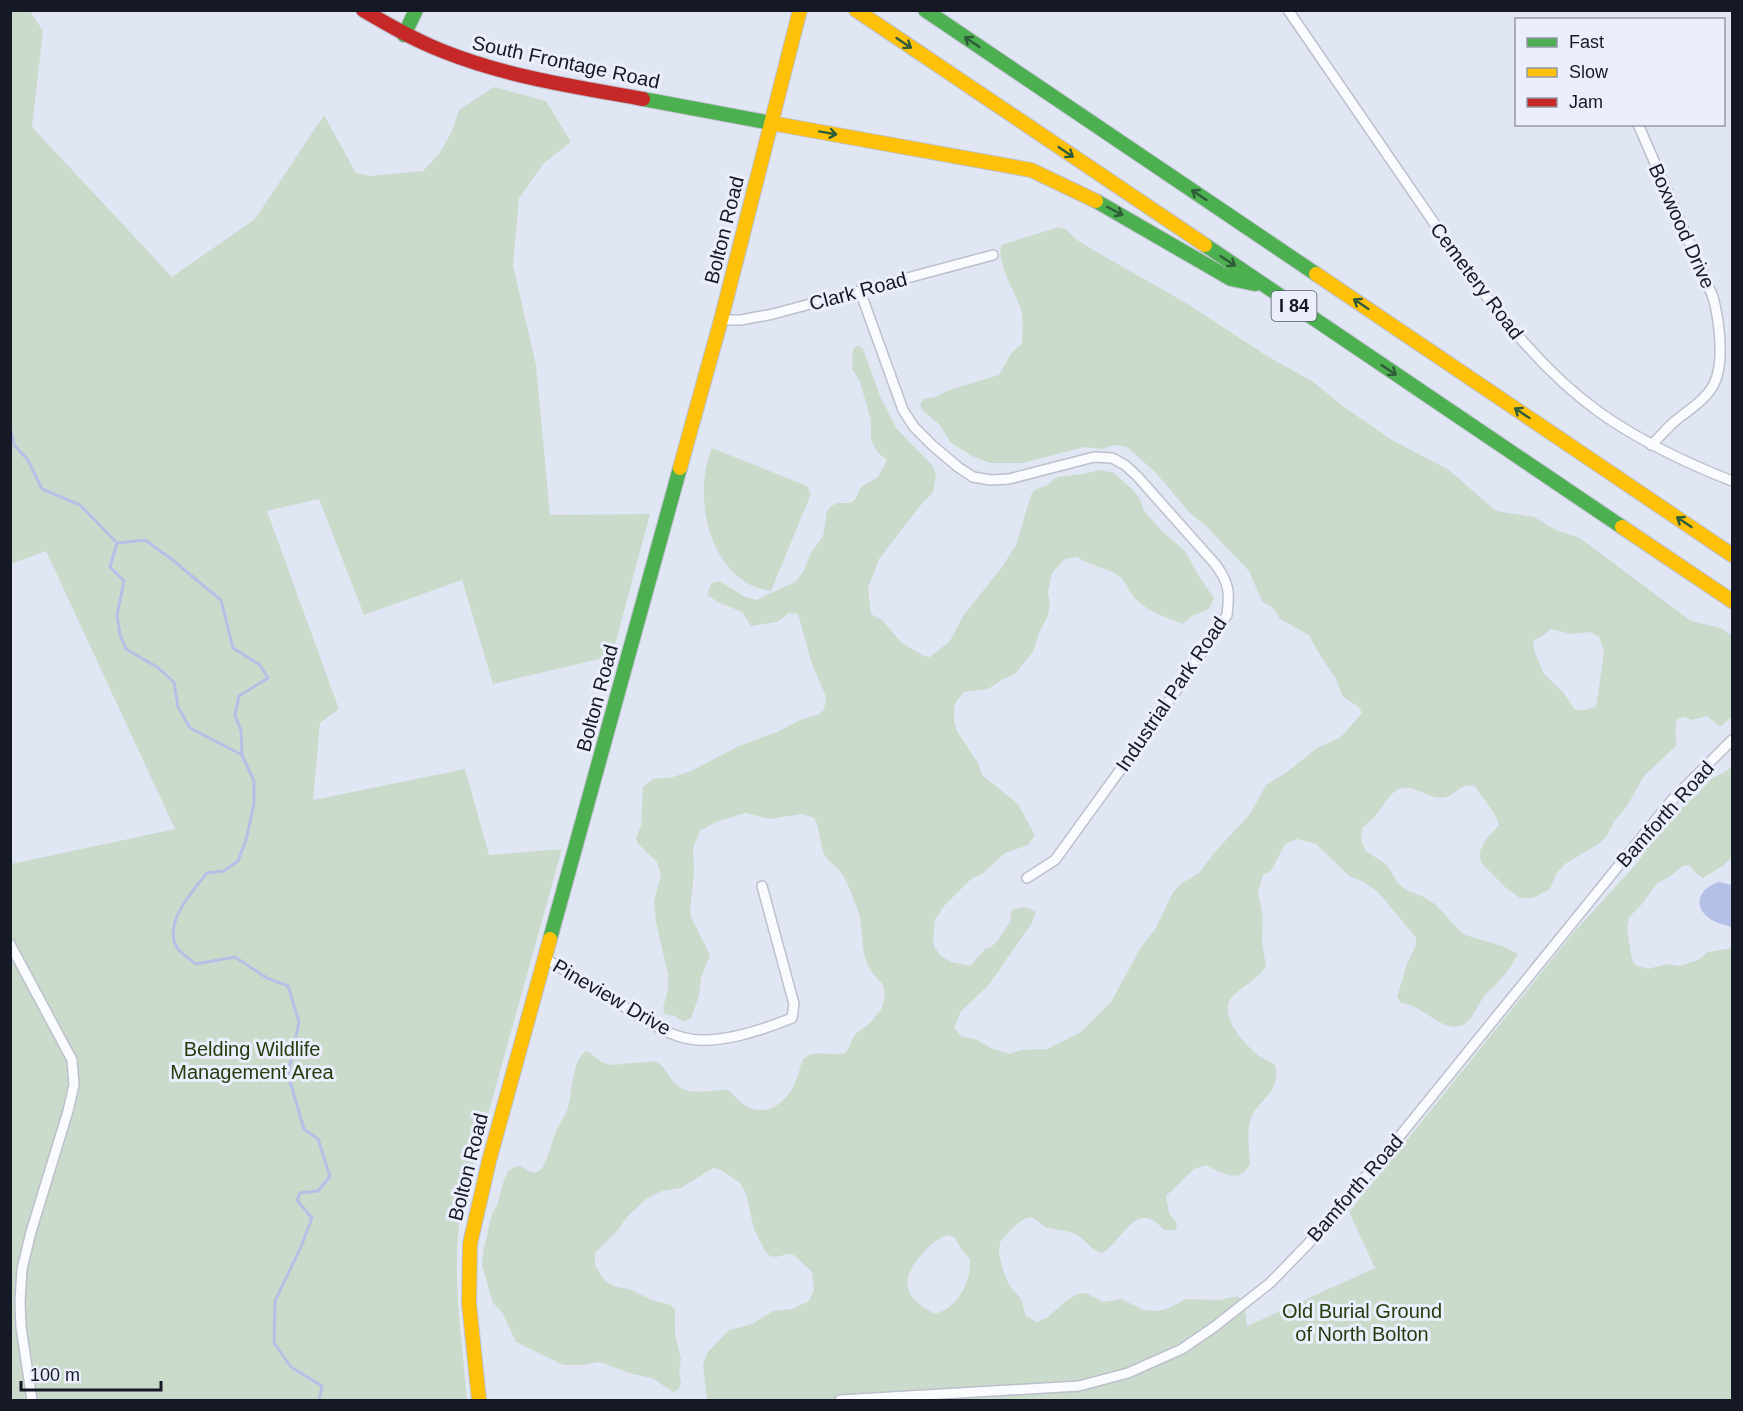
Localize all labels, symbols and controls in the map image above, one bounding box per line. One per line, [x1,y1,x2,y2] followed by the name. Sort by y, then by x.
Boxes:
[1515,18,1725,126] legend
[470,31,662,93] street label: South Frontage Road
[1569,32,1604,52] text: Fast
[964,36,981,48] one-way arrow
[895,37,912,49] one-way arrow
[1569,62,1609,82] text: Slow
[1569,92,1603,112] text: Jam
[818,128,838,139] one-way arrow
[1057,146,1074,159] one-way arrow
[1645,160,1719,292] street label: Boxwood Drive
[700,174,748,286] street label: Bolton Road
[1191,189,1208,201] one-way arrow
[1106,206,1124,217] one-way arrow
[1426,218,1528,344] street label: Cemetery Road
[1219,255,1235,267] one-way arrow
[807,267,909,315] street label: Clark Road
[1272,291,1316,321] road number: I 84
[1353,298,1369,310] one-way arrow
[1381,364,1397,376] one-way arrow
[1515,407,1531,419] one-way arrow
[1676,516,1693,528] one-way arrow
[1111,613,1231,775] street label: Industrial Park Road
[572,642,622,754] street label: Bolton Road
[1612,757,1718,871] street label: Bamforth Road
[549,954,675,1040] street label: Pineview Drive
[170,1038,335,1083] park label: Belding Wildlife Management Area
[444,1111,492,1223] street label: Bolton Road
[1303,1130,1407,1246] street label: Bamforth Road
[1282,1300,1442,1345] park label: Old Burial Ground of North Bolton
[21,1354,160,1392] scale bar
[30,1365,80,1385] text: 100 m

